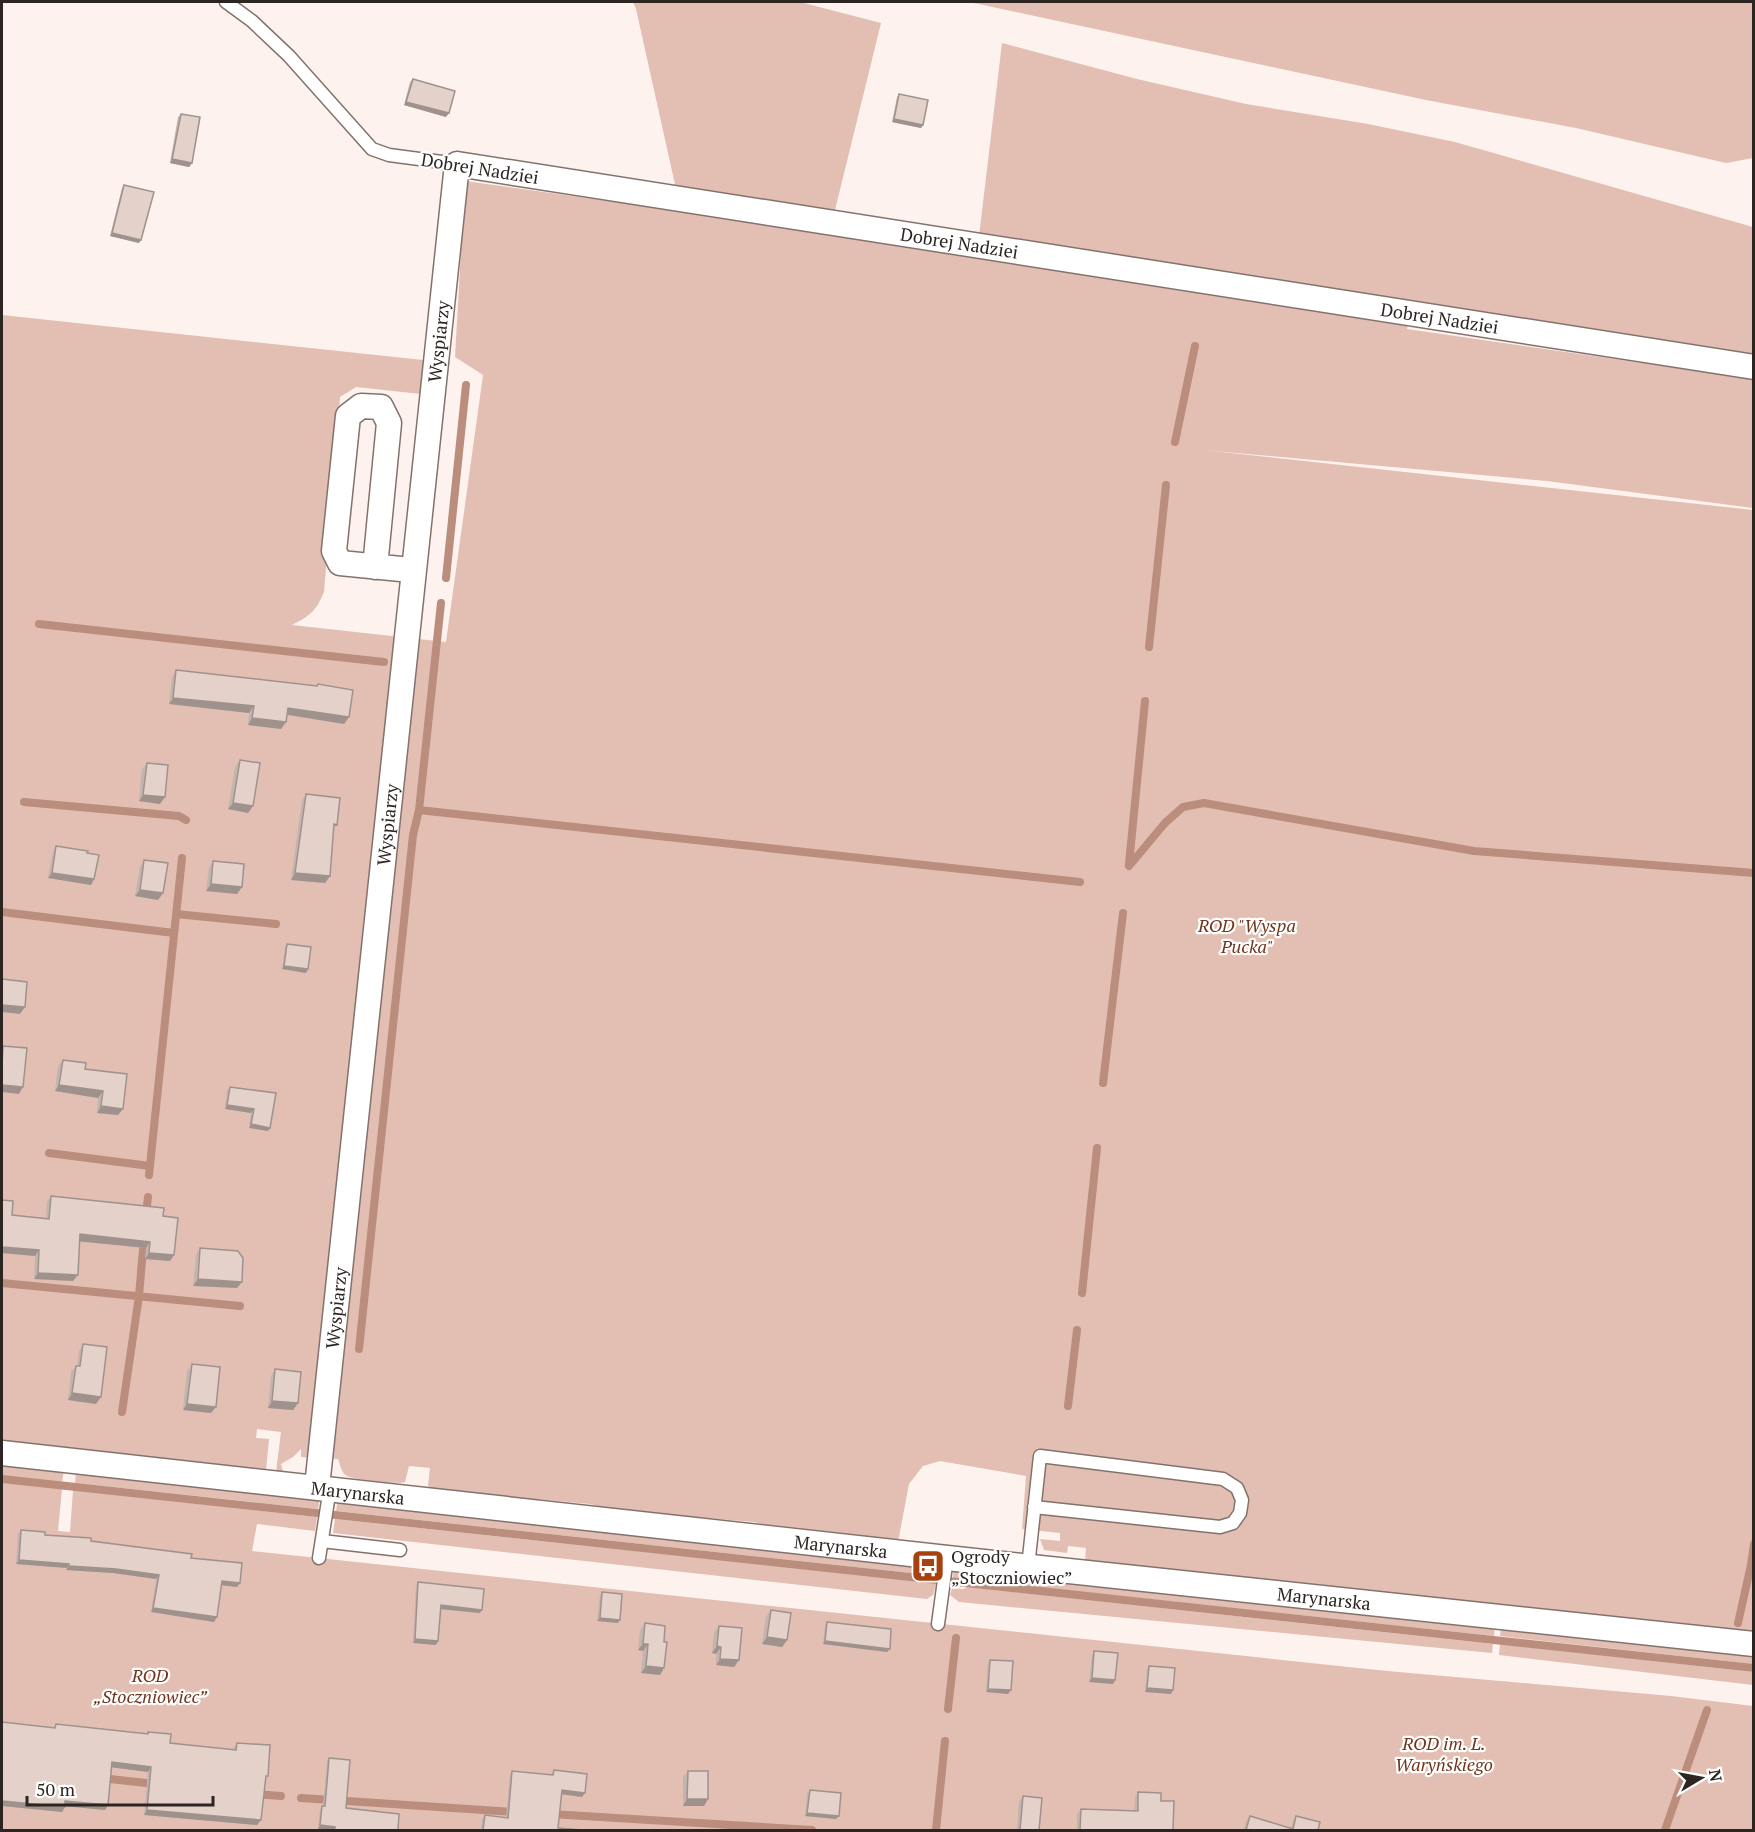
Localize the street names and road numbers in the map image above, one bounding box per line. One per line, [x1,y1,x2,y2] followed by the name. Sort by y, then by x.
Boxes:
[419,147,541,189] street label: Dobrej Nadziei
[899,222,1020,264] street label: Dobrej Nadziei
[1379,297,1500,339] street label: Dobrej Nadziei
[422,298,455,383] street label: Wyspiarzy
[371,782,403,867] street label: Wyspiarzy
[320,1265,352,1350] street label: Wyspiarzy
[310,1475,406,1510] street label: Marynarska
[793,1529,889,1563] street label: Marynarska
[1276,1581,1372,1615] street label: Marynarska

